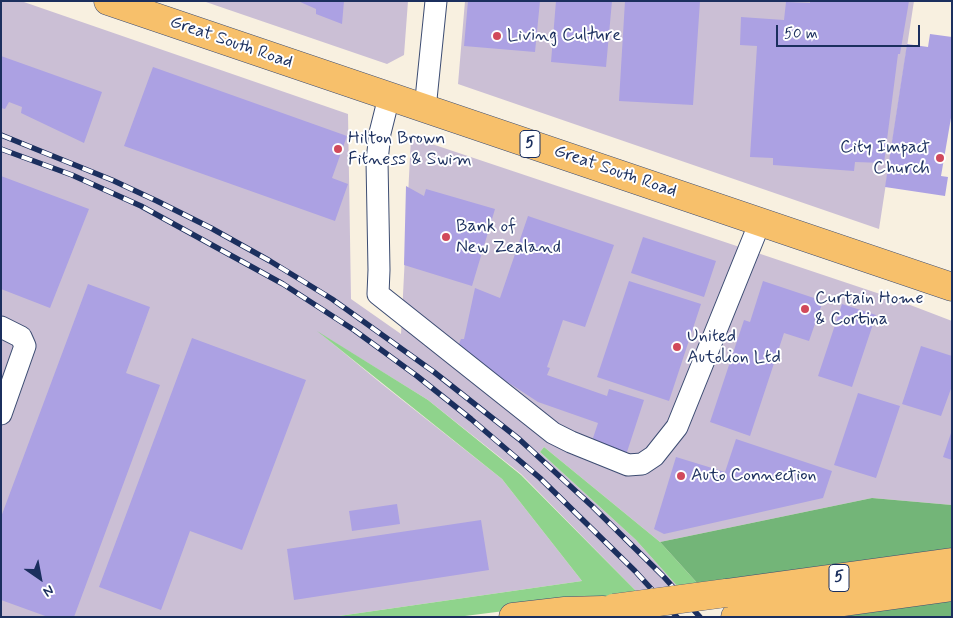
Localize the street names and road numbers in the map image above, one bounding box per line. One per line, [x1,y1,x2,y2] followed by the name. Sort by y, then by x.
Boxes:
[167,12,295,74] street label: Great South Road
[520,130,540,158] road number: 5
[551,141,679,203] street label: Great South Road
[829,564,849,592] road number: 5

